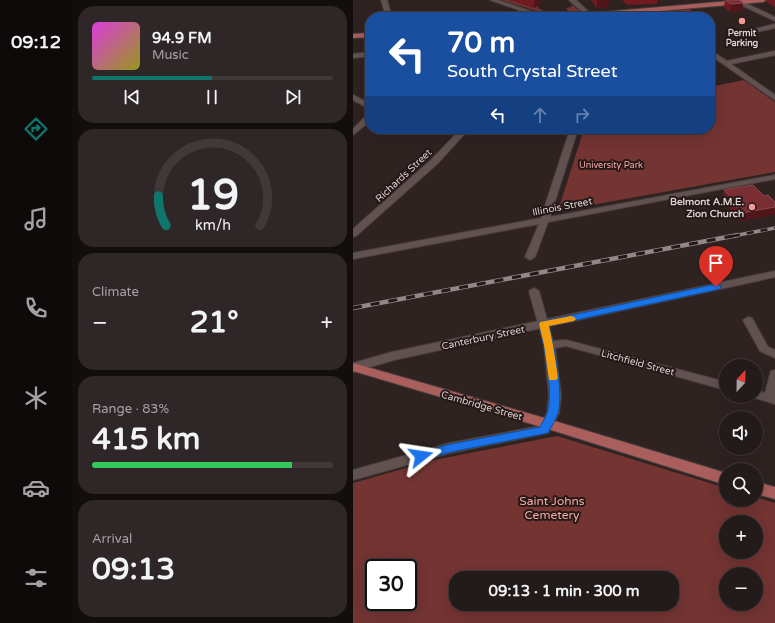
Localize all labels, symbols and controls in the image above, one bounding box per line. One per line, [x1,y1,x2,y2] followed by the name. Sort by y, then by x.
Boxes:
[737,16,747,26] marker: Permit Parking
[447,26,515,60] text: 70 m
[381,28,433,80] icon: left
[726,28,759,49] place label: Permit Parking
[152,29,212,47] text: 94.9 FM
[11,31,61,53] text: 09:12
[152,47,189,63] text: Music
[447,60,618,82] text: South Crystal Street
[121,86,143,108] icon: previous
[201,86,223,108] icon: pause
[282,86,304,108] icon: next
[487,104,509,126] icon: left
[529,104,551,126] icon: ahead
[571,104,593,126] icon: right
[22,115,50,143] icon: directions
[373,146,434,205] street label: Richards Street
[579,160,643,171] park label: University Park
[186,171,239,221] text: 19
[531,195,593,219] street label: Illinois Street
[670,196,744,220] place label: Belmont A.M.E. Zion Church
[747,202,757,212] marker: Belmont A.M.E. Zion Church
[22,205,50,233] icon: music
[195,217,230,234] text: km/h
[699,246,733,287] pin
[705,252,727,274] icon: arrive
[92,284,139,300] text: Climate
[22,294,50,322] icon: phone
[190,304,239,341] text: 21°
[92,310,108,336] text: −
[321,310,333,336] text: +
[441,323,526,353] street label: Canterbury Street
[600,347,676,379] street label: Litchfield Street
[719,359,763,403] north arrow
[719,359,763,611] map controls
[22,384,50,412] icon: climate
[440,389,524,423] street label: Cambridge Street
[92,401,169,417] text: Range · 83%
[719,411,763,455] button: sound
[92,421,200,458] text: 415 km
[400,435,442,477] position arrow
[719,463,763,507] button: search
[22,474,50,502] icon: car
[519,494,585,522] park label: Saint Johns Cemetery
[719,515,763,559] button: +
[92,531,132,547] text: Arrival
[92,551,175,588] text: 09:13
[365,559,417,611] speed limit sign: 30
[22,564,50,592] icon: filters
[719,567,763,611] button: −
[489,582,639,600] text: 09:13 · 1 min · 300 m

